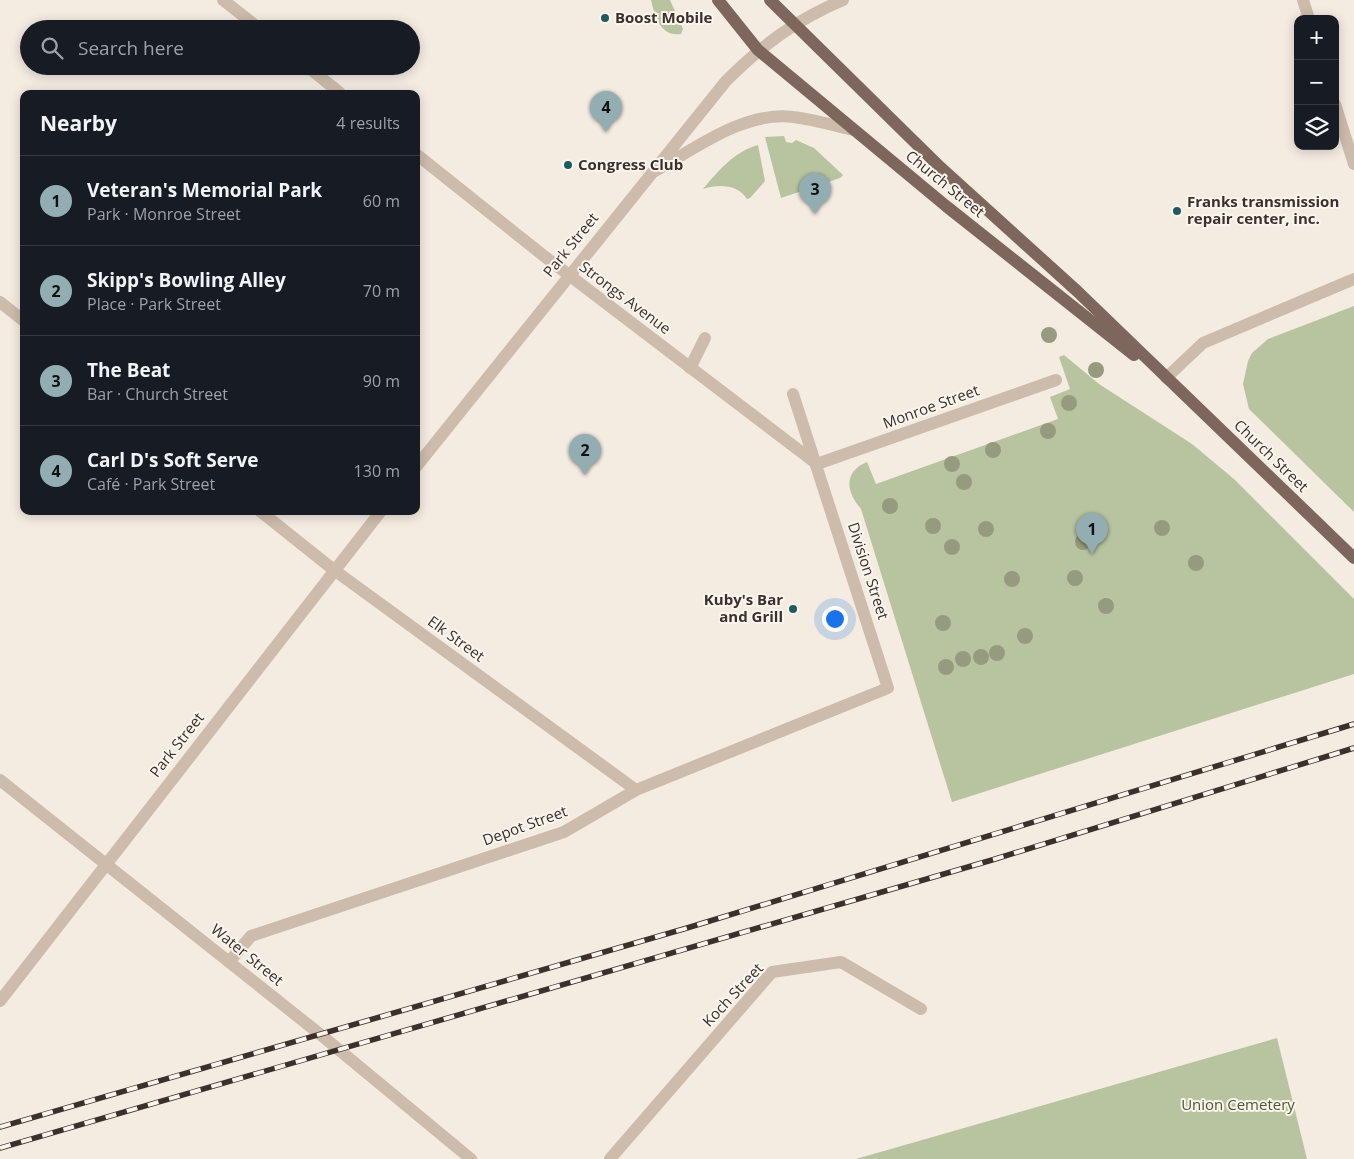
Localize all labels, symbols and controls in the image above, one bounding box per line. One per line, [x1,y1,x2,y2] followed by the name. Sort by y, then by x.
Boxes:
[615,7,713,27] place label: Boost Mobile
[599,12,611,24] marker: Boost Mobile
[1294,15,1339,150] map controls
[1294,15,1339,60] button: +
[20,20,420,75] search box
[38,34,66,62] icon: search
[78,35,184,61] text: Search here
[1294,60,1339,105] button: −
[590,91,622,132] pin: 4
[1294,105,1339,150] button: layers
[40,109,117,137] text: Nearby
[336,112,400,134] text: 4 results
[902,145,989,221] street label: Church Street
[578,154,683,174] place label: Congress Club
[562,159,574,171] marker: Congress Club
[799,173,831,214] pin: 3
[87,177,322,203] text: Veteran's Memorial Park
[51,190,61,212] text: 1
[363,190,400,212] text: 60 m
[1187,191,1339,228] place label: Franks transmission repair center, inc.
[87,203,241,225] text: Park · Monroe Street
[1171,205,1183,217] marker: Franks transmission repair center, inc.
[538,208,602,281] street label: Park Street
[576,256,675,338] street label: Strongs Avenue
[87,267,286,293] text: Skipp's Bowling Alley
[51,280,61,302] text: 2
[363,280,400,302] text: 70 m
[87,293,221,315] text: Place · Park Street
[87,357,170,383] text: The Beat
[51,370,61,392] text: 3
[363,370,400,392] text: 90 m
[880,379,982,433] street label: Monroe Street
[87,383,228,405] text: Bar · Church Street
[1230,415,1313,496] street label: Church Street
[569,434,601,475] pin: 2
[87,447,259,473] text: Carl D's Soft Serve
[51,460,61,482] text: 4
[354,460,400,482] text: 130 m
[87,473,215,495] text: Café · Park Street
[1076,513,1108,554] pin: 1
[844,520,894,622] street label: Division Street
[704,589,783,626] place label: Kuby's Bar and Grill
[787,603,799,615] marker: Kuby's Bar and Grill
[822,606,848,632] your location
[424,611,489,666] street label: Elk Street
[145,708,208,781] street label: Park Street
[480,801,570,850] street label: Depot Street
[207,919,288,990] street label: Water Street
[698,958,767,1031] street label: Koch Street
[1181,1094,1295,1114] park label: Union Cemetery

